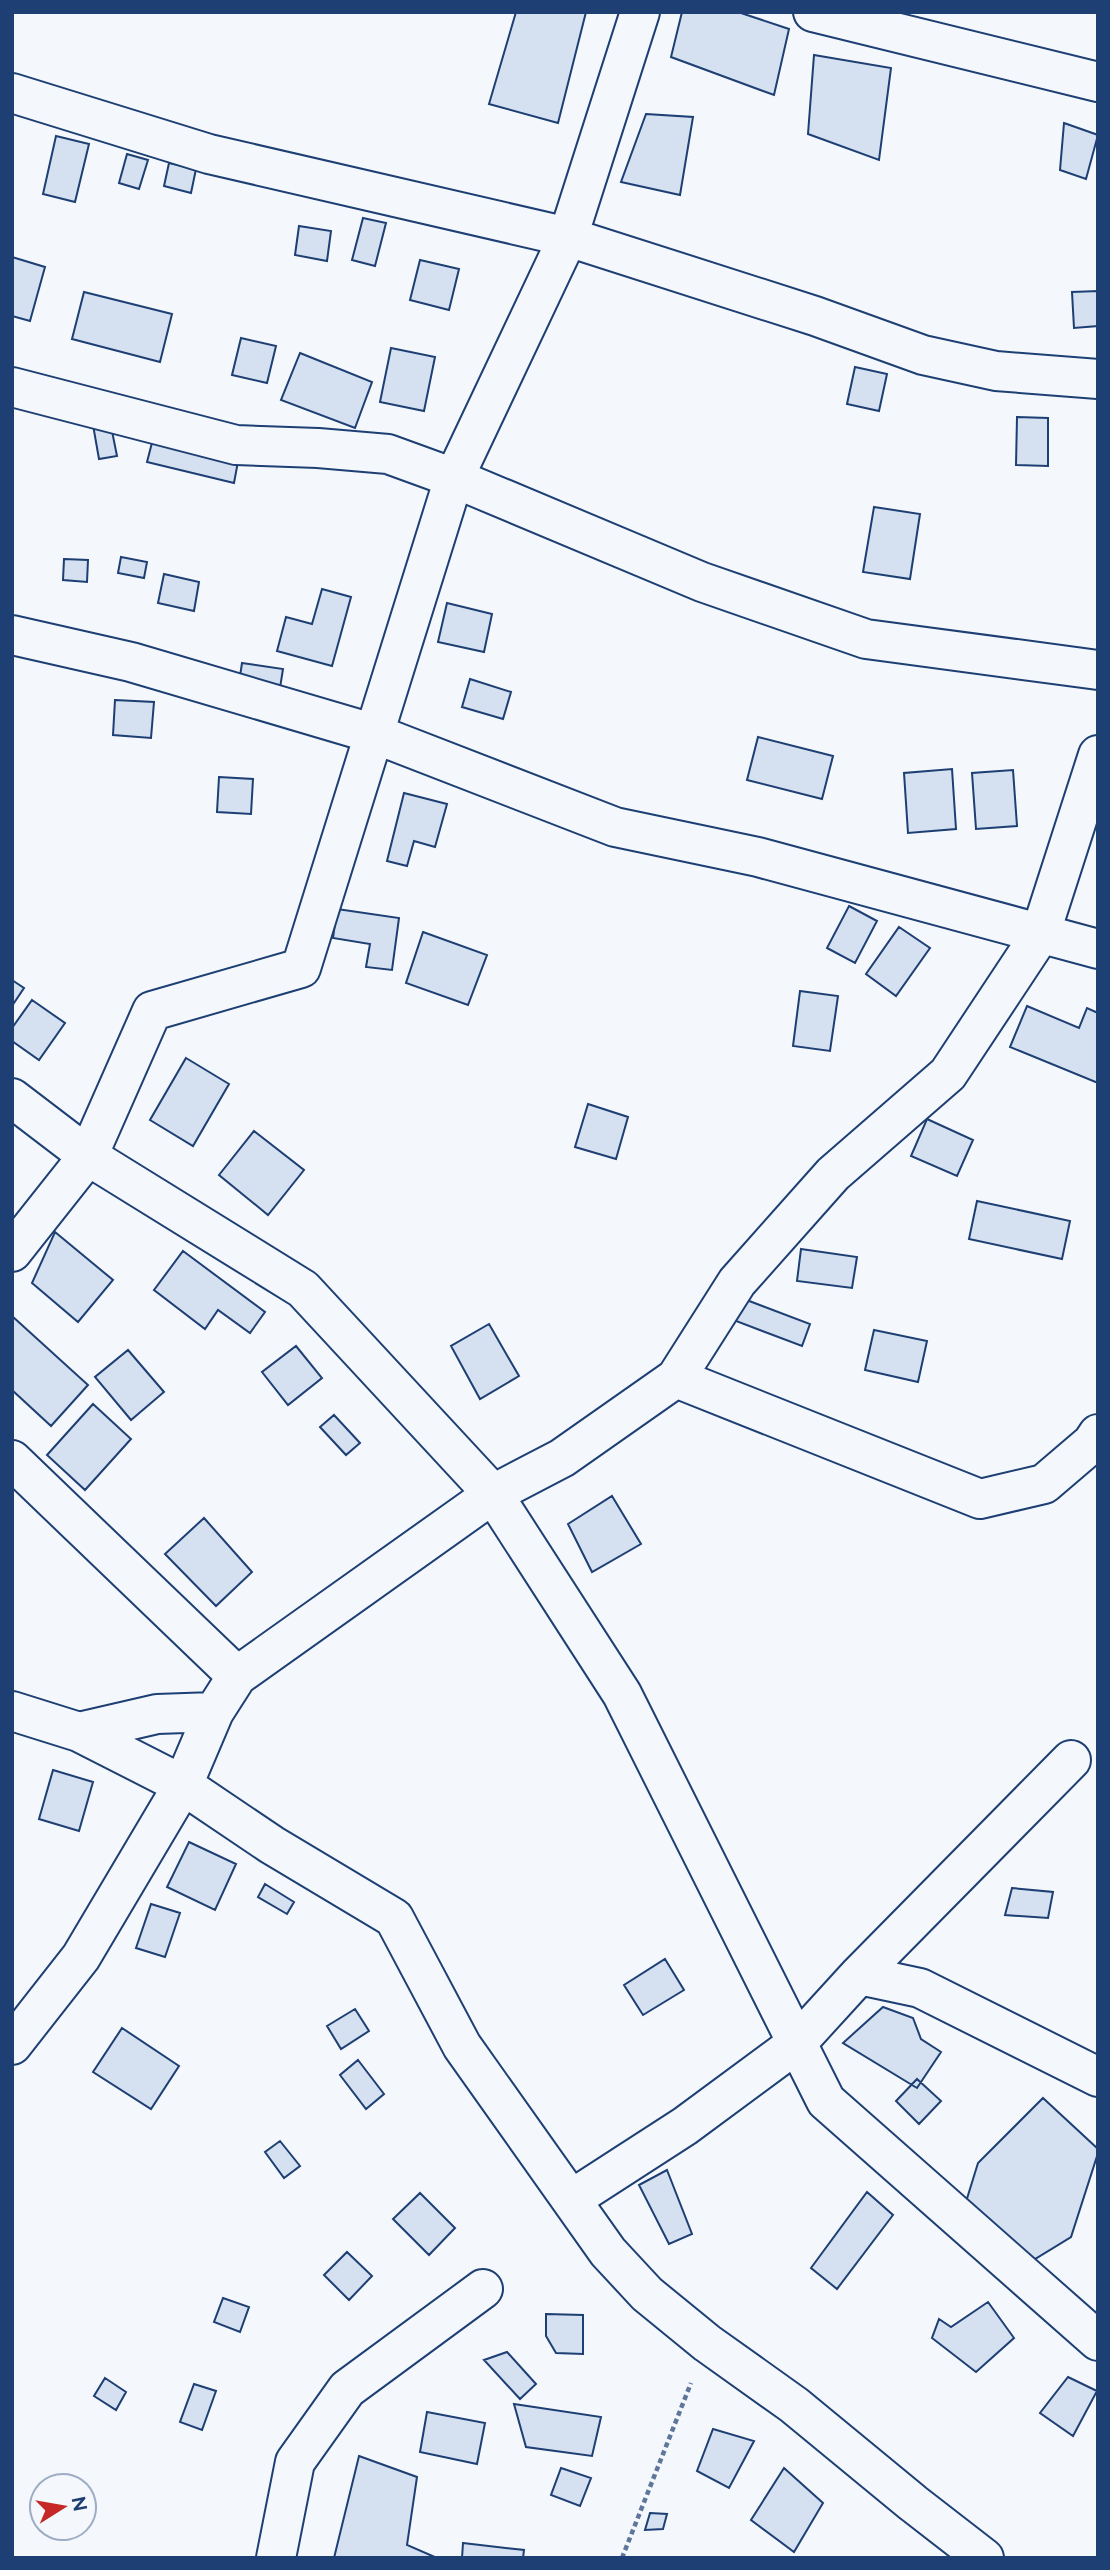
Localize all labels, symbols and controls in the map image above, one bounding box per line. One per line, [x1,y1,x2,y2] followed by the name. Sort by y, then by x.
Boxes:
[28,2472,98,2542] north arrow
[68,2495,92,2513] text: N

